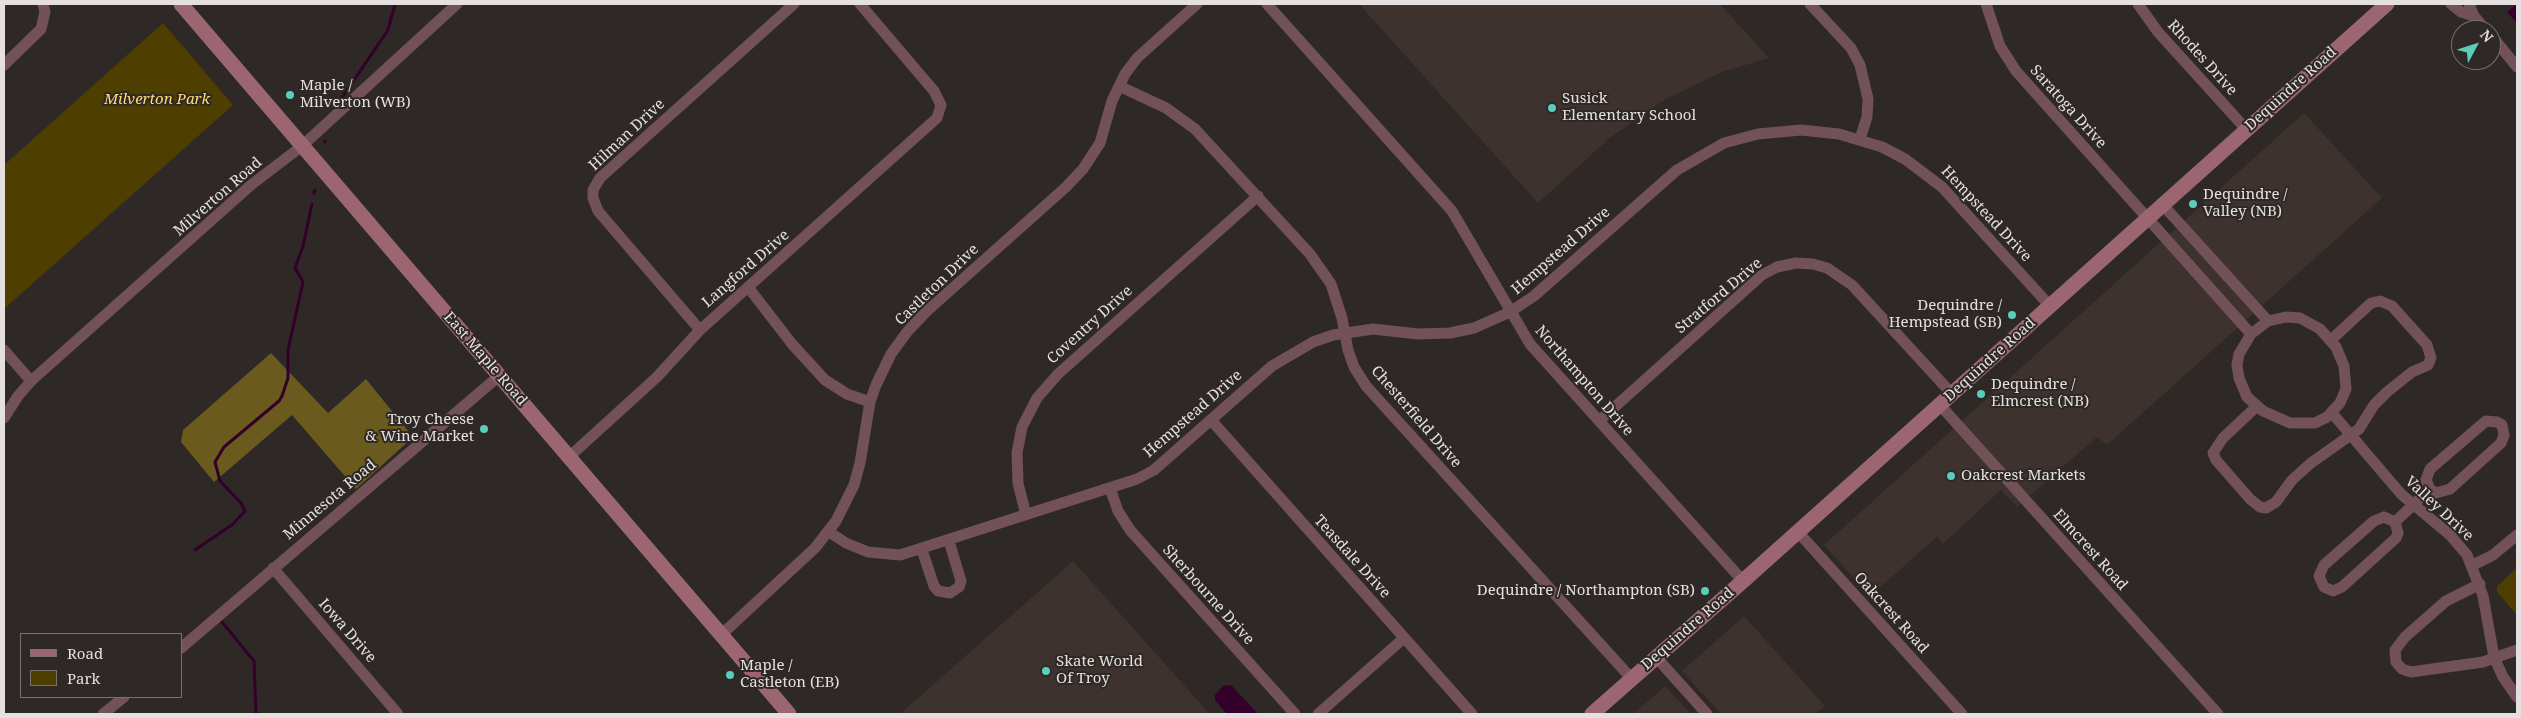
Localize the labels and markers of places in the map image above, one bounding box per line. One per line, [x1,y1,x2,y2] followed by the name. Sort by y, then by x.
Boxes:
[300,77,411,112] place label: Maple / Milverton (WB)
[284,89,296,101] marker: Maple / Milverton (WB)
[1562,90,1696,125] place label: Susick Elementary School
[1546,102,1558,114] marker: Susick Elementary School
[2203,186,2288,221] place label: Dequindre / Valley (NB)
[2187,198,2199,210] marker: Dequindre / Valley (NB)
[1889,297,2002,332] place label: Dequindre / Hempstead (SB)
[2006,309,2018,321] marker: Dequindre / Hempstead (SB)
[1991,376,2089,411] place label: Dequindre / Elmcrest (NB)
[1975,388,1987,400] marker: Dequindre / Elmcrest (NB)
[366,411,474,446] place label: Troy Cheese & Wine Market
[478,423,490,435] marker: Troy Cheese & Wine Market
[1961,467,2086,485] place label: Oakcrest Markets
[1945,470,1957,482] marker: Oakcrest Markets
[1477,582,1695,600] place label: Dequindre / Northampton (SB)
[1699,585,1711,597] marker: Dequindre / Northampton (SB)
[1056,653,1143,688] place label: Skate World Of Troy
[740,657,839,692] place label: Maple / Castleton (EB)
[1040,665,1052,677] marker: Skate World Of Troy
[724,669,736,681] marker: Maple / Castleton (EB)

